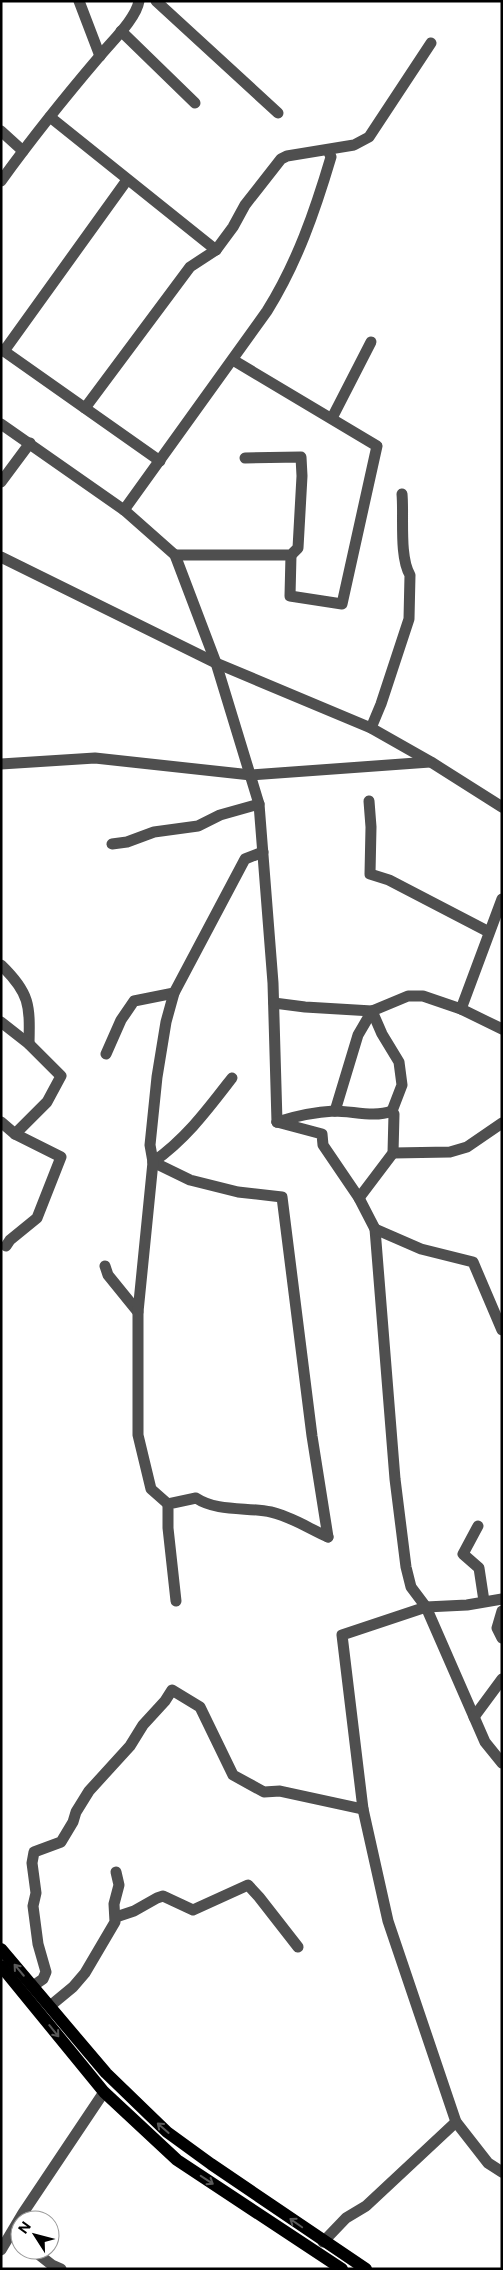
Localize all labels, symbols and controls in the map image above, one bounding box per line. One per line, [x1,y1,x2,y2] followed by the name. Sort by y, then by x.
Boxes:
[13,1963,25,1976] one-way arrow
[49,2024,60,2037] one-way arrow
[157,2123,170,2134] one-way arrow
[200,2175,214,2185] one-way arrow
[10,2210,60,2260] north arrow
[15,2218,35,2237] text: N
[289,2218,303,2228] one-way arrow

